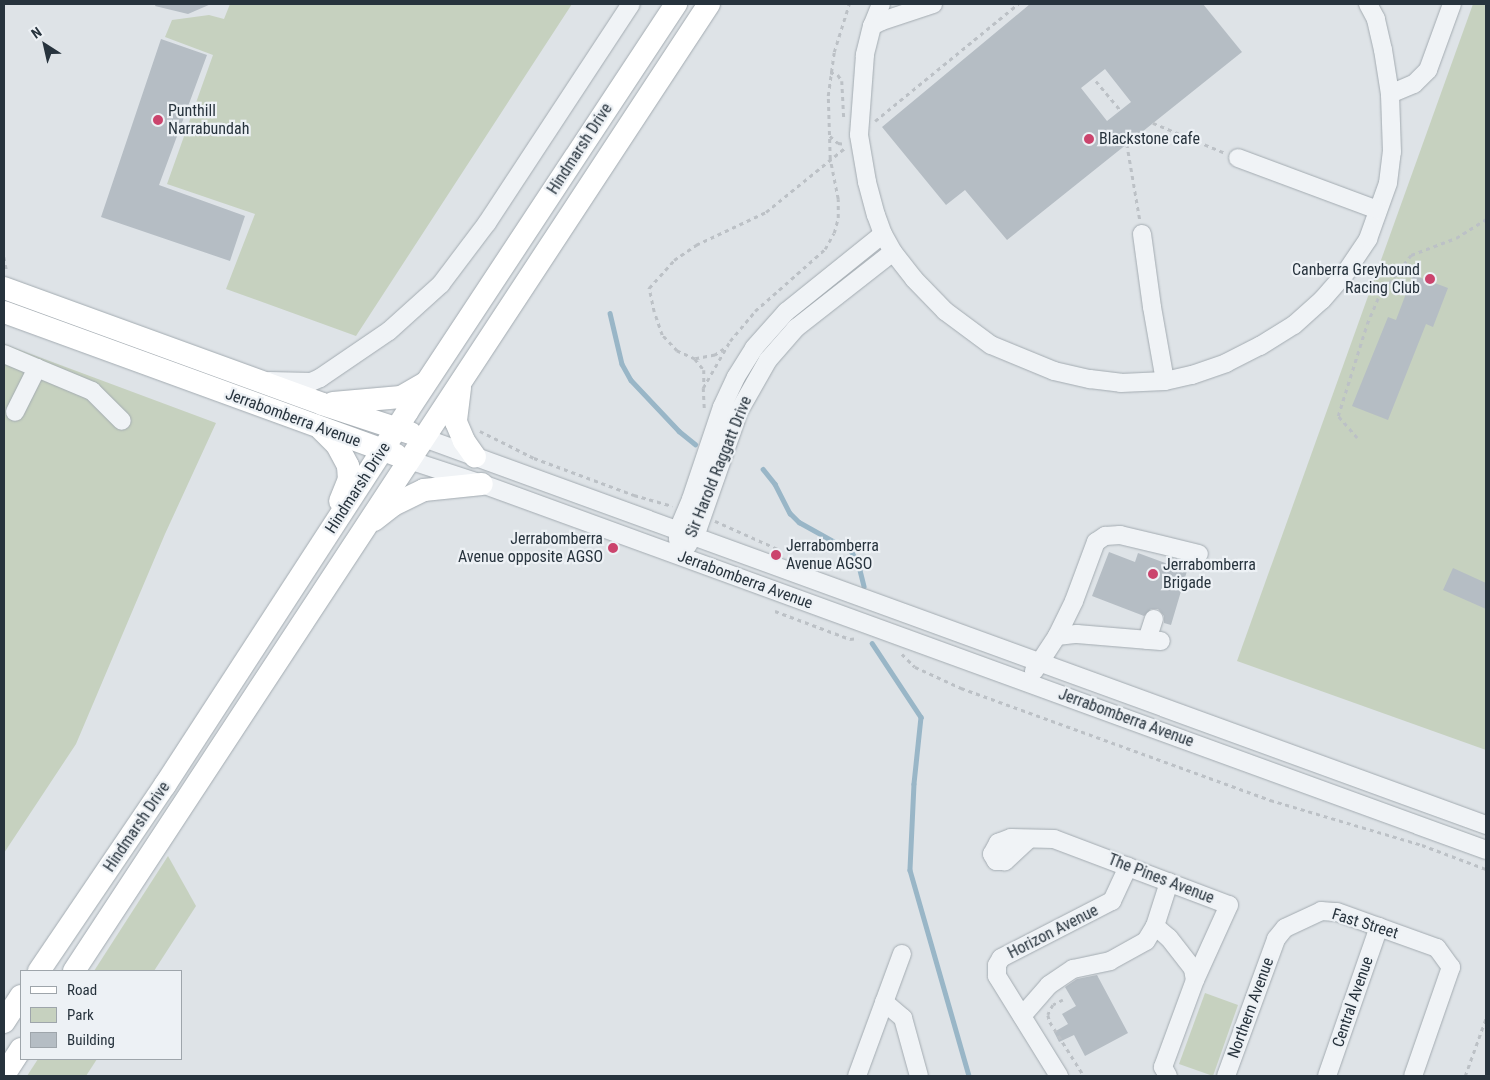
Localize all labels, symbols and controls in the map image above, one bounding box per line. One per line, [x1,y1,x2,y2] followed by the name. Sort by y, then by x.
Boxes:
[20,20,70,70] north arrow
[28,24,44,42] text: N
[543,100,617,198] street label: Hindmarsh Drive
[168,101,249,139] place label: Punthill Narrabundah
[152,114,164,126] marker: Punthill Narrabundah
[1099,129,1200,149] place label: Blackstone cafe
[1083,133,1095,145] marker: Blackstone cafe
[1292,260,1420,298] place label: Canberra Greyhound Racing Club
[1424,273,1436,285] marker: Canberra Greyhound Racing Club
[223,385,363,451] street label: Jerrabomberra Avenue
[682,393,756,541] street label: Sir Harold Raggatt Drive
[321,439,395,537] street label: Hindmarsh Drive
[458,529,603,567] place label: Jerrabomberra Avenue opposite AGSO
[786,536,879,574] place label: Jerrabomberra Avenue AGSO
[607,542,619,554] marker: Jerrabomberra Avenue opposite AGSO
[675,547,815,613] street label: Jerrabomberra Avenue
[770,549,782,561] marker: Jerrabomberra Avenue AGSO
[1163,555,1256,593] place label: Jerrabomberra Brigade
[1147,568,1159,580] marker: Jerrabomberra Brigade
[1056,685,1196,751] street label: Jerrabomberra Avenue
[100,778,174,876] street label: Hindmarsh Drive
[1105,850,1217,908] street label: The Pines Avenue
[1005,901,1101,963] street label: Horizon Avenue
[1330,905,1400,943] street label: Fast Street
[1329,954,1377,1050] street label: Central Avenue
[1224,955,1278,1061] street label: Northern Avenue
[20,970,182,1060] legend
[67,981,97,999] text: Road
[67,1006,94,1024] text: Park
[67,1031,115,1049] text: Building

